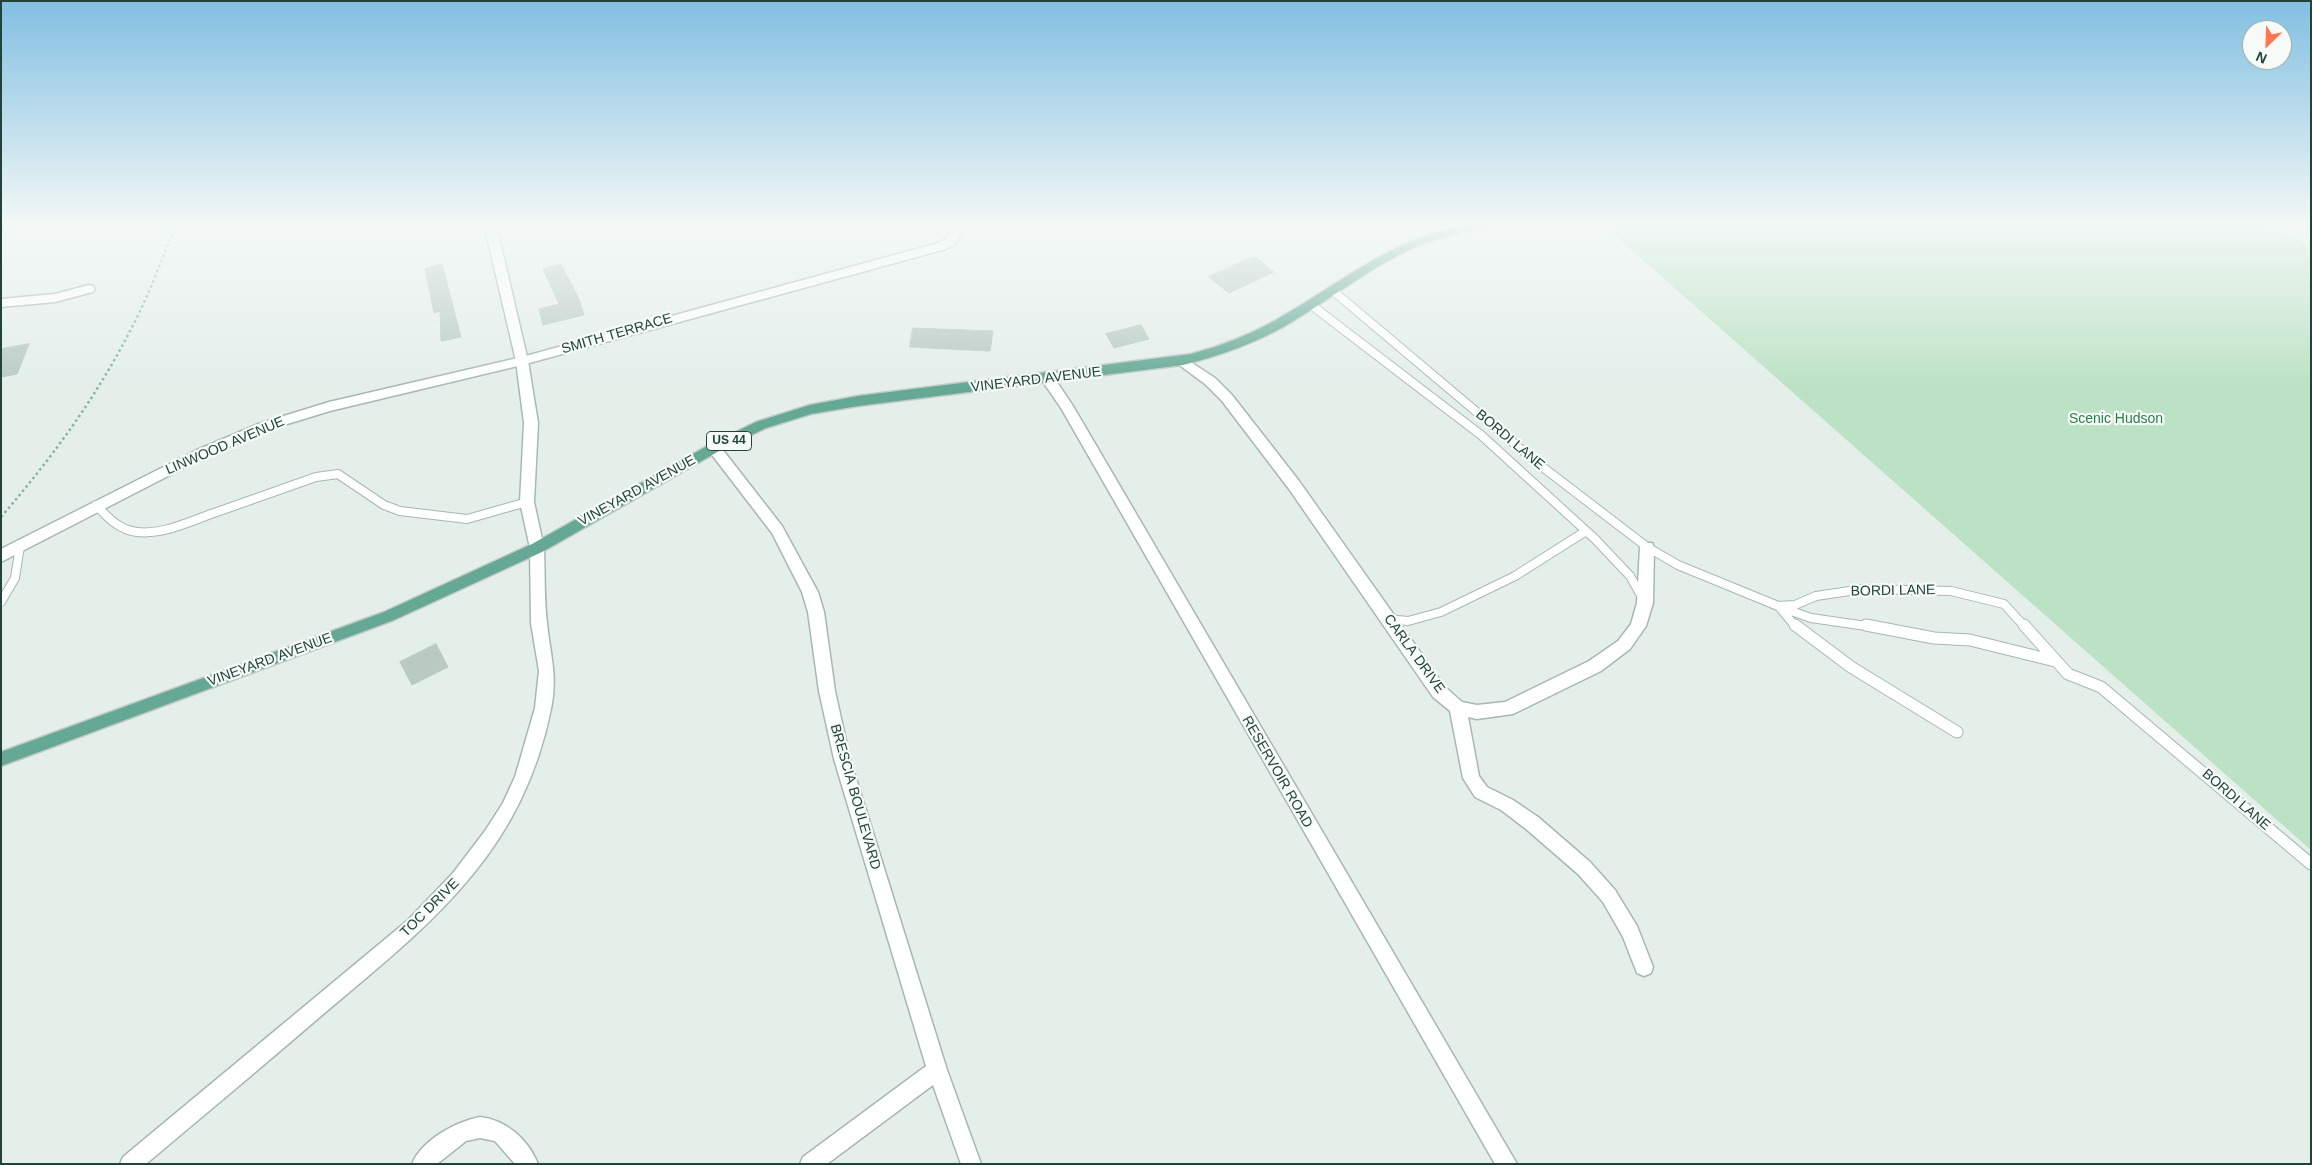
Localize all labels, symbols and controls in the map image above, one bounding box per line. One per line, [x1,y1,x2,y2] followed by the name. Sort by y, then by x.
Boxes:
[2242,20,2292,70] north arrow
[2253,48,2269,67] text: N
[560,310,674,358] street label: SMITH TERRACE
[970,364,1102,396] street label: VINEYARD AVENUE
[1472,406,1548,474] street label: BORDI LANE
[2069,411,2163,427] park label: Scenic Hudson
[163,413,287,479] street label: LINWOOD AVENUE
[706,432,752,451] road number: US 44
[576,452,698,530] street label: VINEYARD AVENUE
[1850,582,1936,600] street label: BORDI LANE
[1380,611,1448,697] street label: CARLA DRIVE
[206,630,334,690] street label: VINEYARD AVENUE
[1238,713,1316,831] street label: RESERVOIR ROAD
[826,722,884,872] street label: BRESCIA BOULEVARD
[2198,766,2274,834] street label: BORDI LANE
[397,875,463,941] street label: TOC DRIVE

